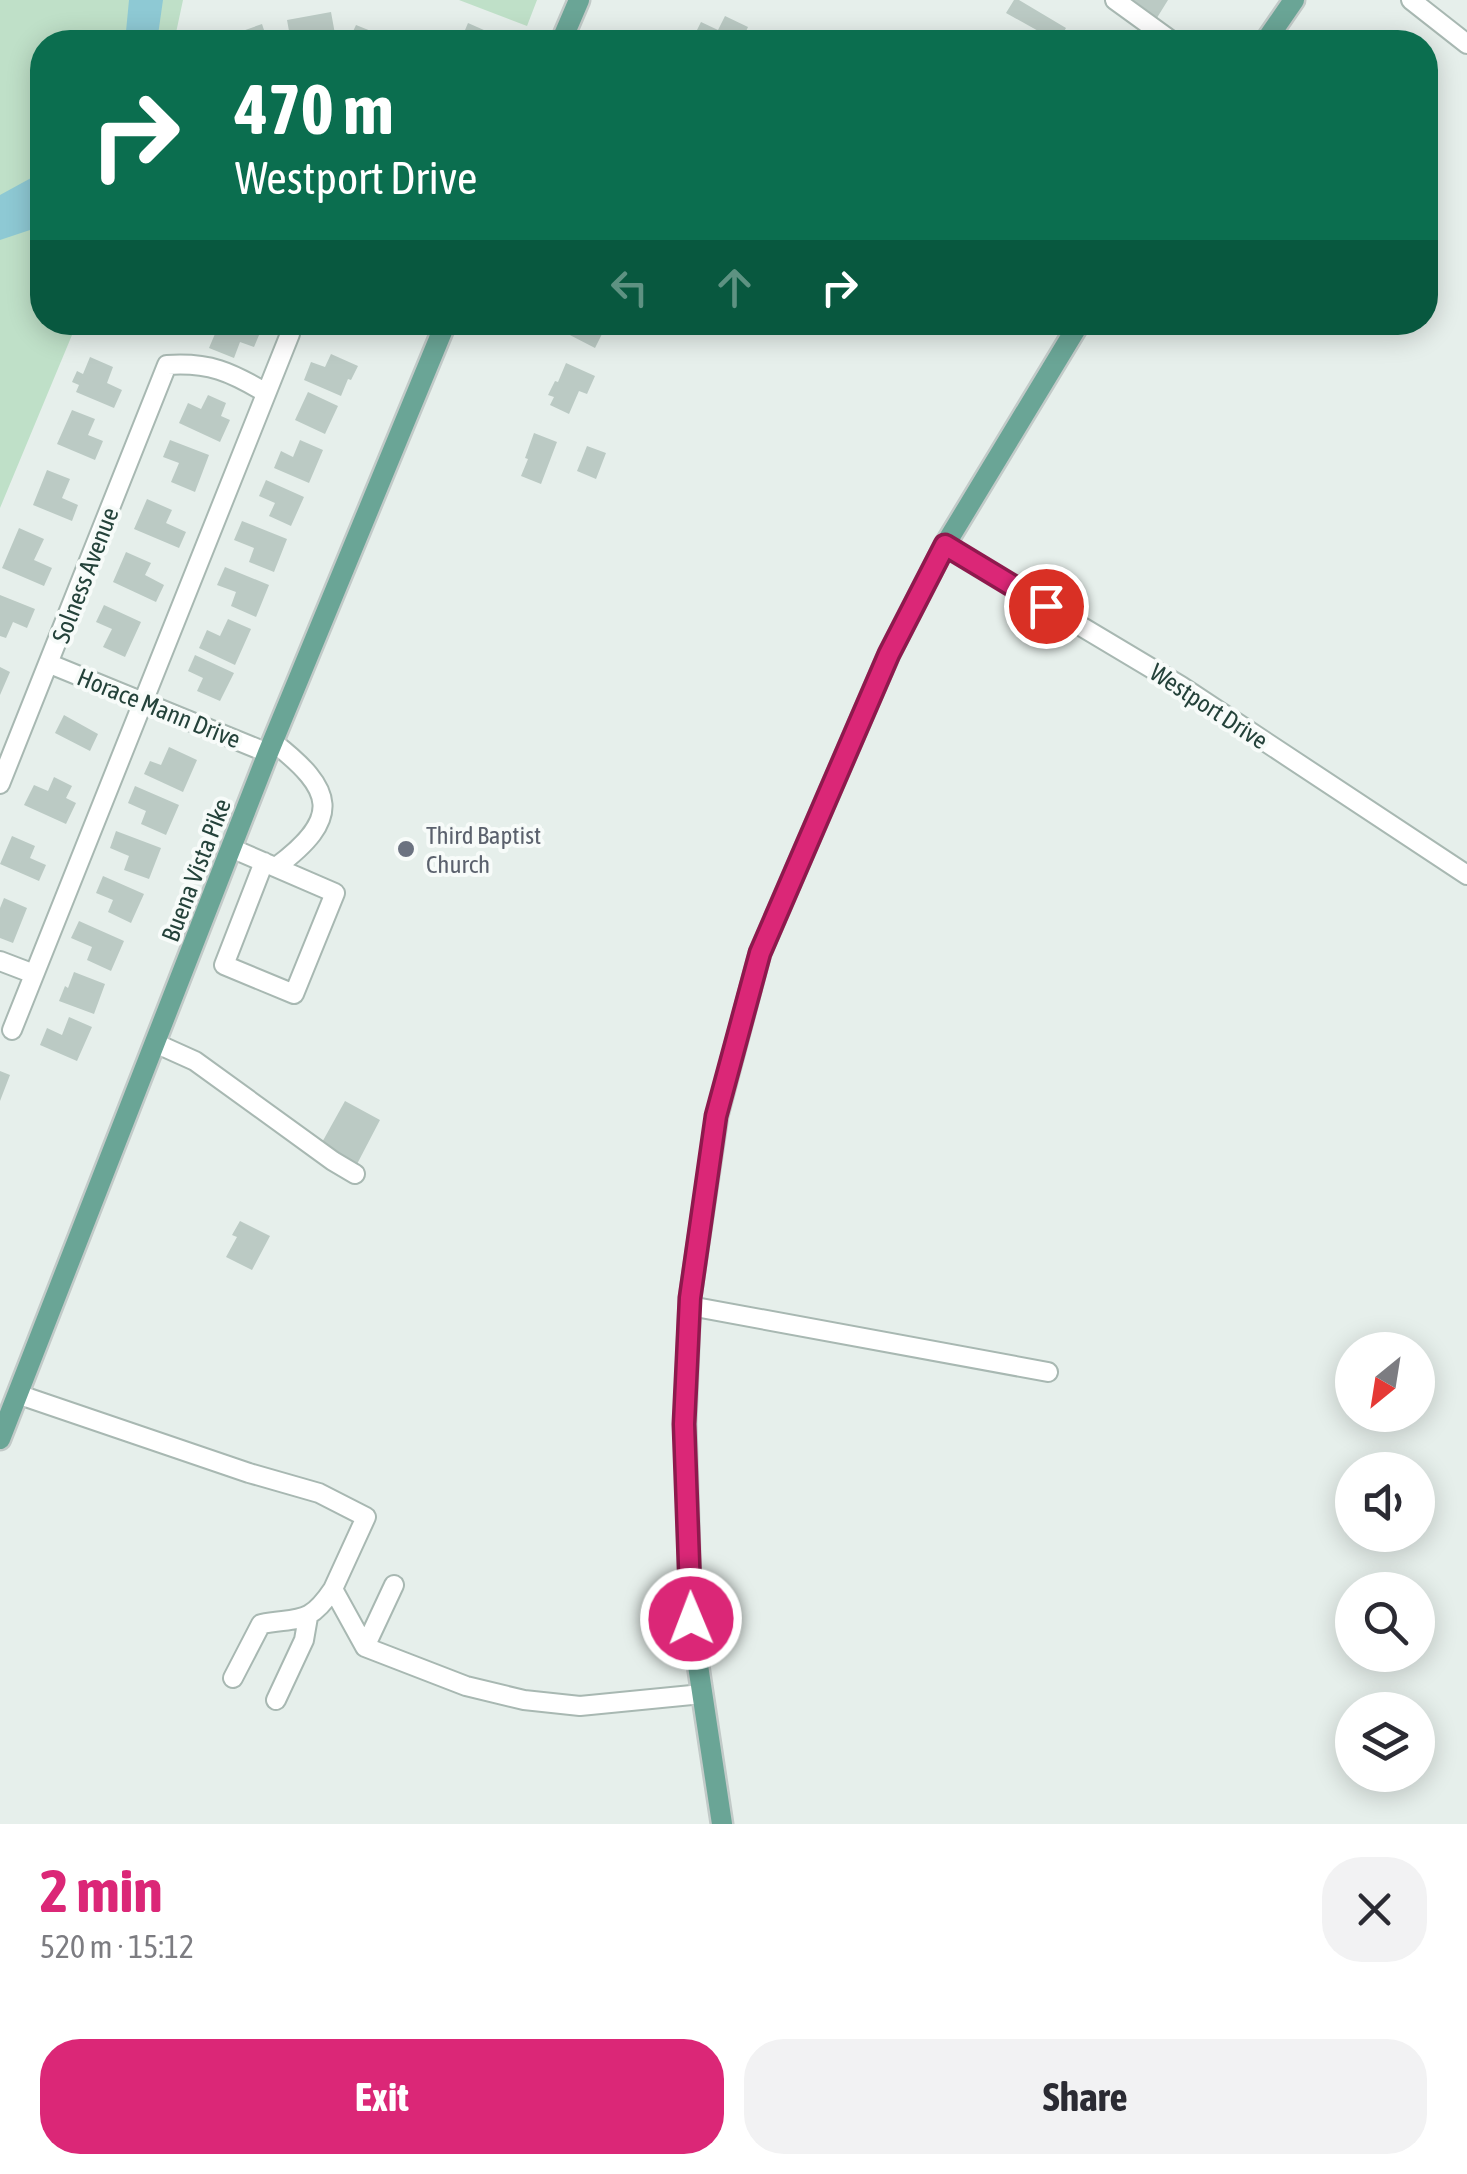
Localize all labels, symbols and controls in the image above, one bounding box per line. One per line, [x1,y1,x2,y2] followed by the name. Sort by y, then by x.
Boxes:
[235,69,394,149] text: 470 m
[70,70,200,200] icon: right
[235,152,477,204] text: Westport Drive
[602,260,657,315] icon: left
[707,260,762,315] icon: ahead
[812,260,867,315] icon: right
[46,503,124,647] street label: Solness Avenue
[1004,564,1089,649] pin
[1019,579,1074,634] icon: arrive
[1145,658,1273,754] street label: Westport Drive
[73,663,245,753] street label: Horace Mann Drive
[156,795,236,945] street label: Buena Vista Pike
[426,821,541,878] place label: Third Baptist Church
[395,838,417,860] marker: Third Baptist Church
[1335,1332,1435,1432] north arrow
[1335,1332,1435,1792] map controls
[1335,1452,1435,1552] button: sound
[639,1567,743,1671] position arrow
[1335,1572,1435,1672] button: search
[1335,1692,1435,1792] button: layers
[40,1856,163,1925] text: 2 min
[1322,1857,1427,1962] button: close
[40,1928,194,1965] text: 520 m · 15:12
[40,2039,724,2154] button: Exit
[744,2039,1427,2154] button: Share

